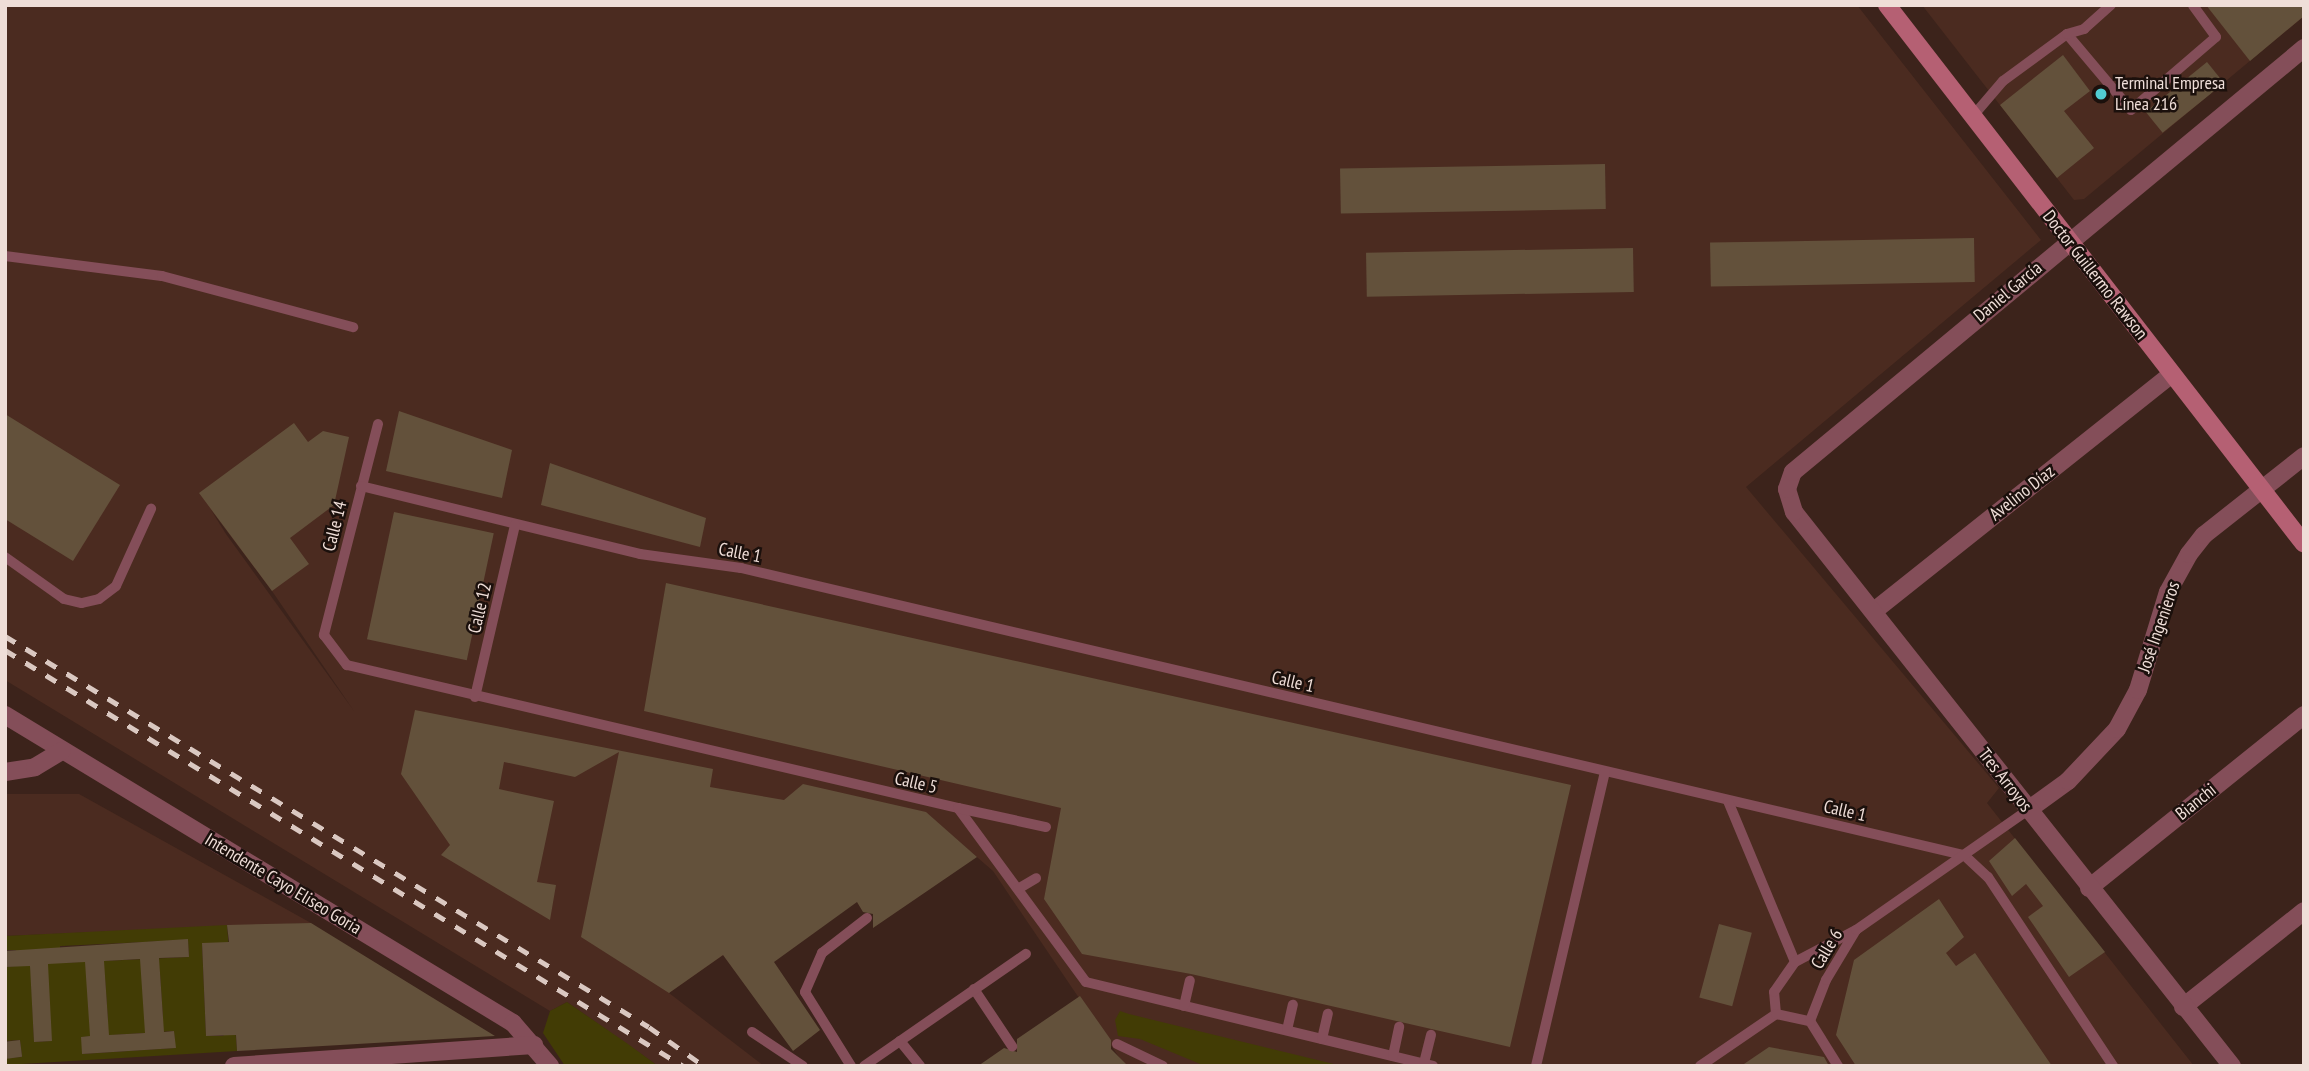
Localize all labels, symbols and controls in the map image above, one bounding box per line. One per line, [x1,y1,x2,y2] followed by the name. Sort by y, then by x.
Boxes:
[2115,73,2225,116] place label: Terminal Empresa Línea 216
[2093,86,2109,102] marker: Terminal Empresa Línea 216
[2038,206,2152,344] street label: Doctor Guillermo Rawson
[1969,257,2047,327] street label: Daniel García
[1985,461,2059,525] street label: Avelino Díaz
[318,499,352,553] street label: Calle 14
[717,538,763,568] street label: Calle 1
[2133,579,2185,675] street label: José Ingenieros
[464,581,496,635] street label: Calle 12
[1270,667,1316,697] street label: Calle 1
[1973,744,2037,816] street label: Tres Arroyos
[893,768,939,798] street label: Calle 5
[2171,779,2221,825] street label: Bianchi
[1822,796,1868,826] street label: Calle 1
[201,829,365,939] street label: Intendente Cayo Eliseo Goria
[1807,925,1847,973] street label: Calle 6

